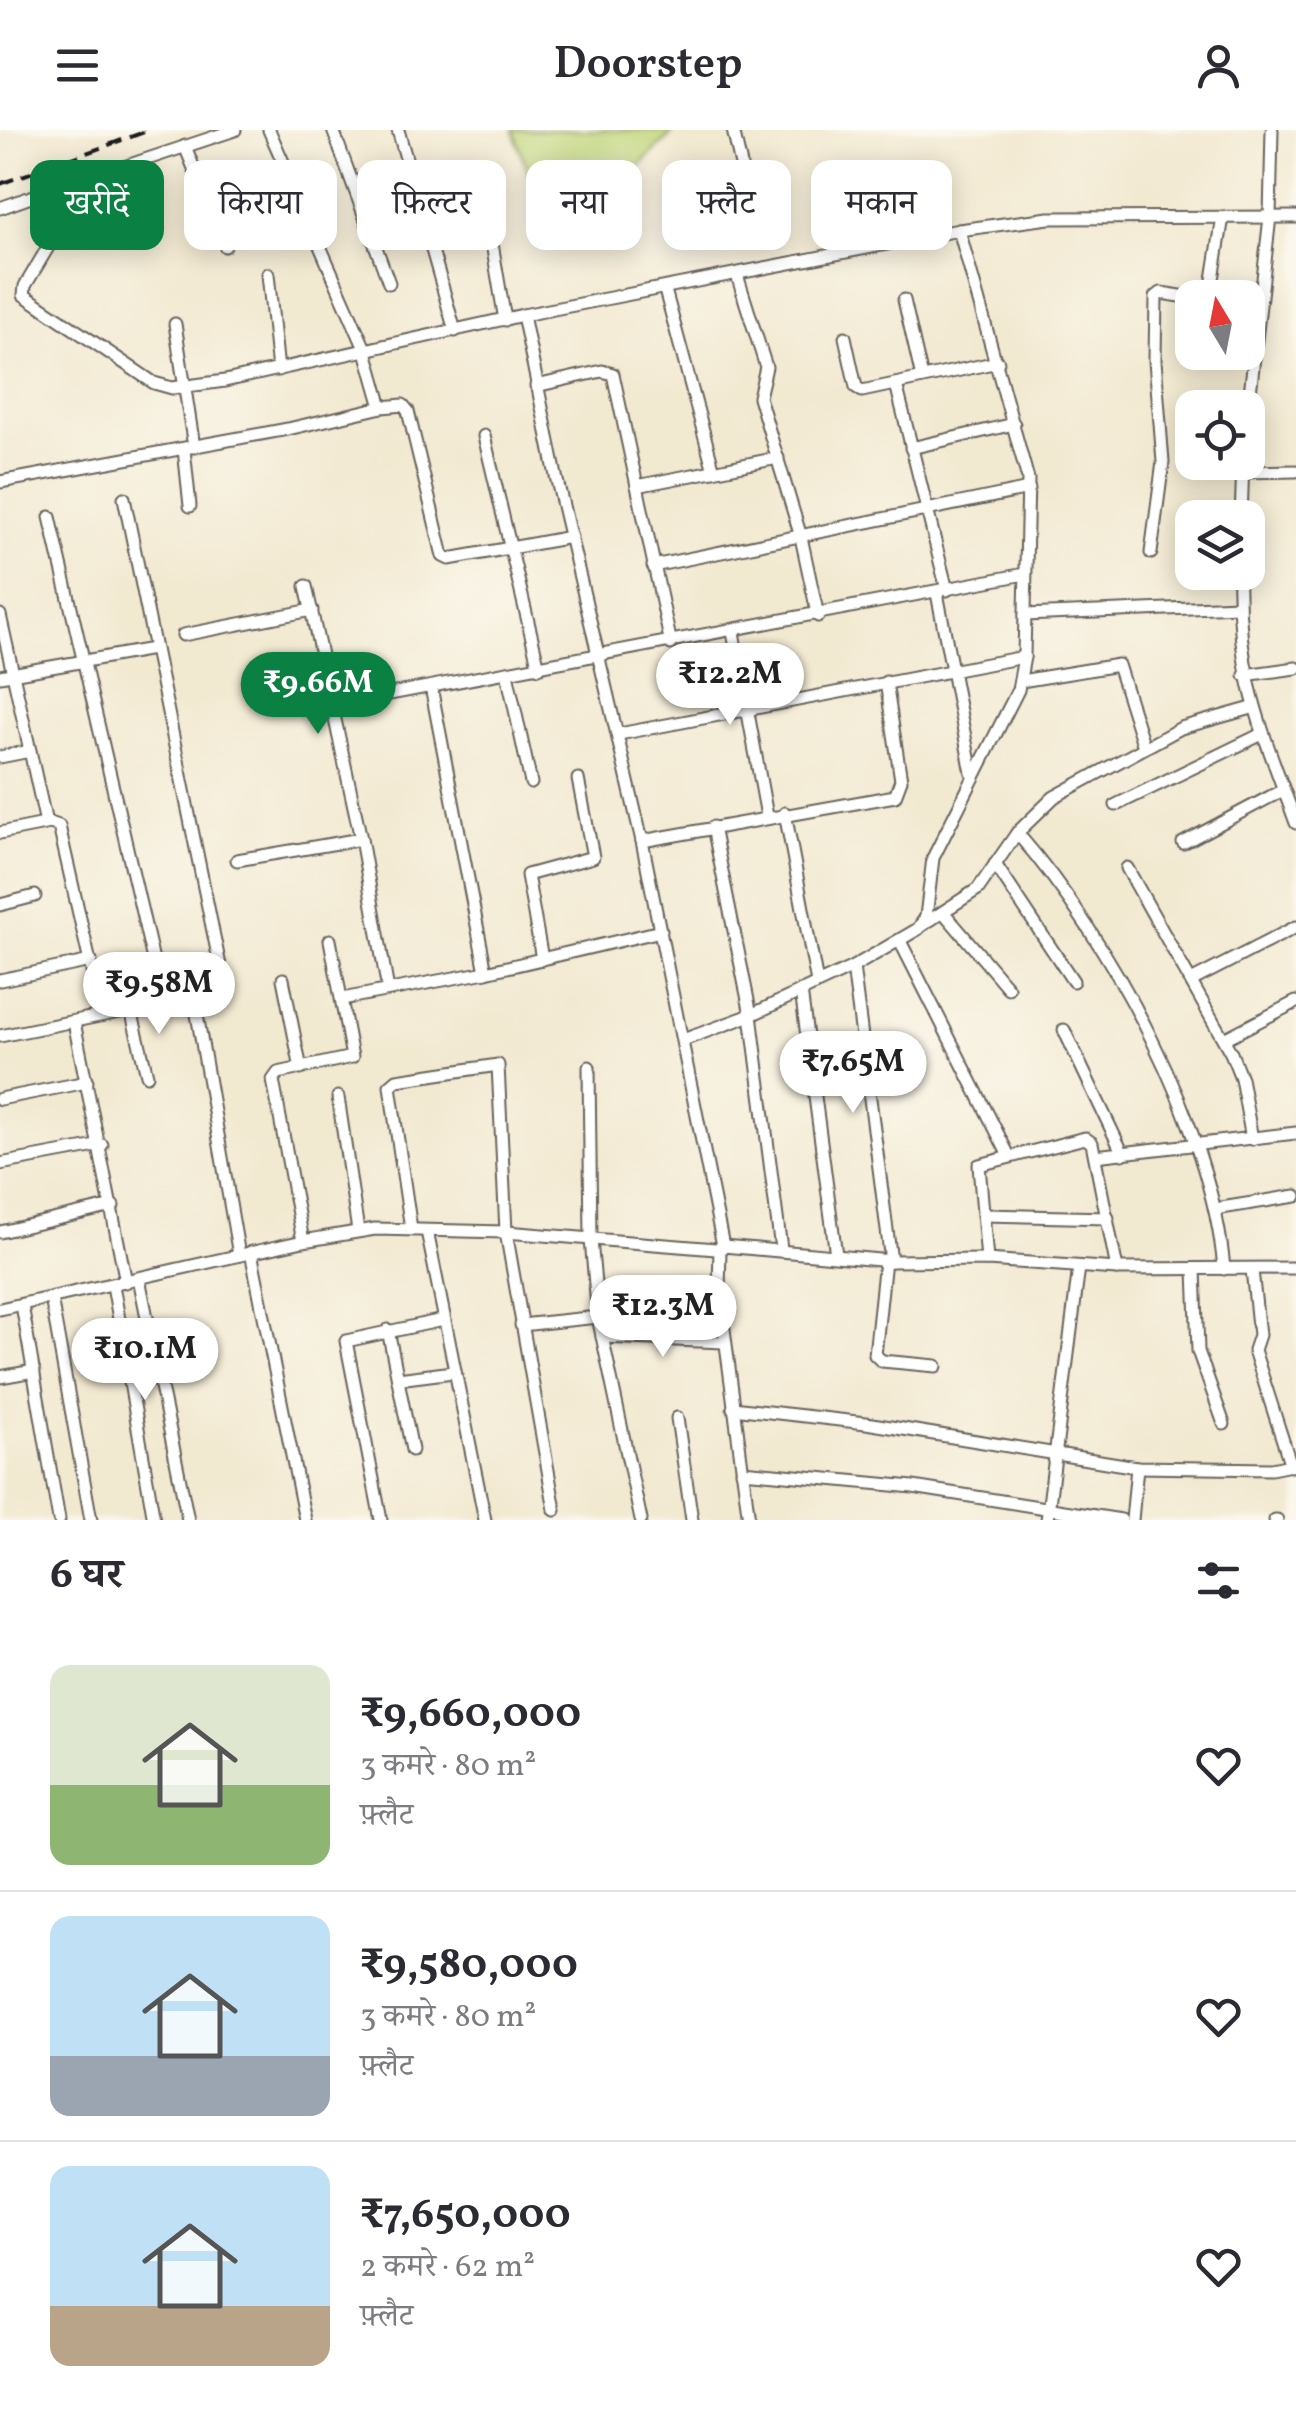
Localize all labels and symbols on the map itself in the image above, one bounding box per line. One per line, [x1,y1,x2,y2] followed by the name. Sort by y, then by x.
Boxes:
[1175,280,1265,370] north arrow
[649,643,811,728] pin: ₹12.2M
[237,652,399,737] pin: ₹9.66M
[78,952,240,1037] pin: ₹9.58M
[772,1031,934,1116] pin: ₹7.65M
[582,1275,744,1360] pin: ₹12.3M
[64,1318,226,1403] pin: ₹10.1M

